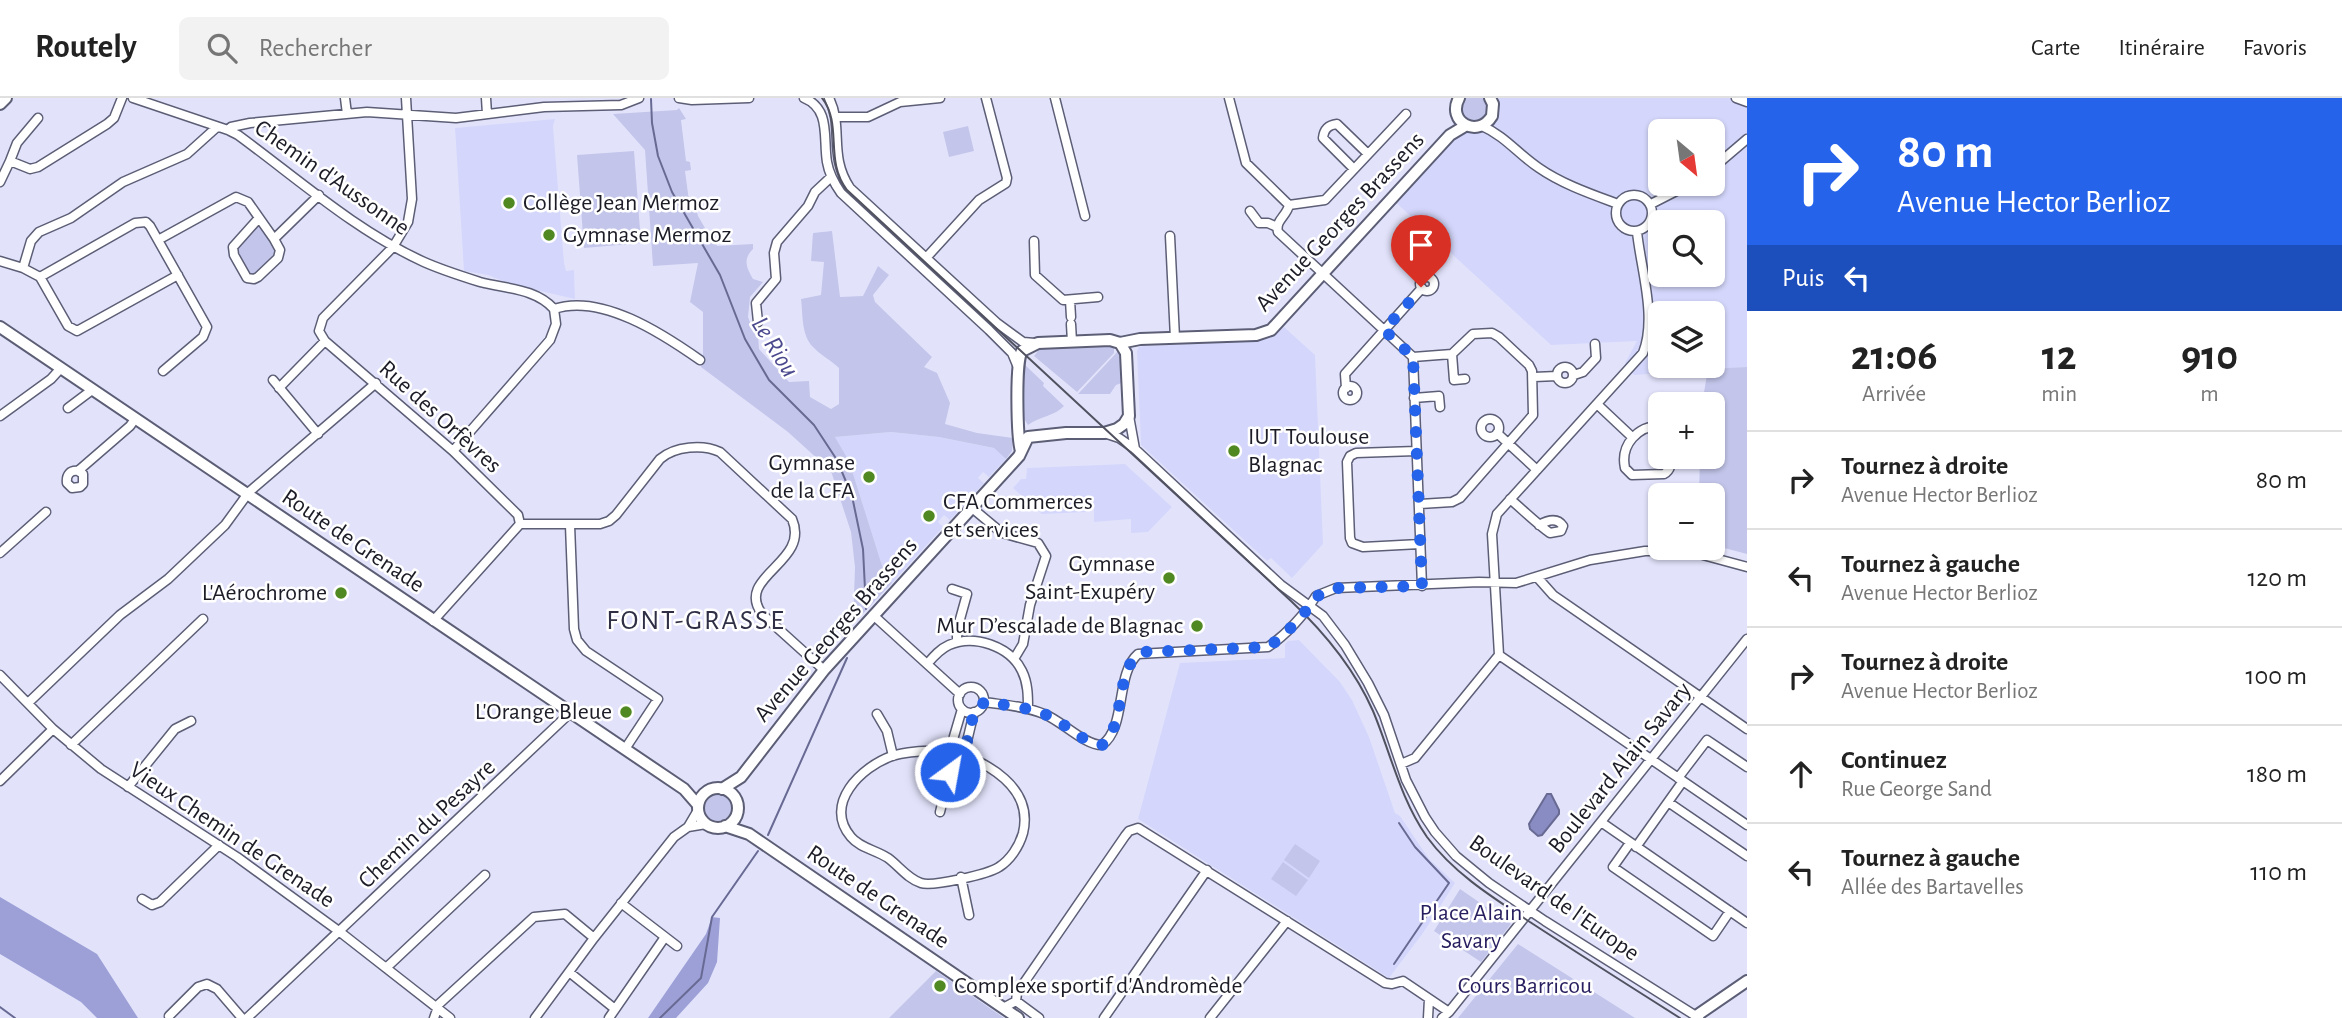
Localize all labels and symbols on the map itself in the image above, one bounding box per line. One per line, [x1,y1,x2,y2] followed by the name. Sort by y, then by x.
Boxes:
[250,116,414,240] street label: Chemin d'Aussonne
[1648,119,1726,196] north arrow
[1251,128,1429,316] street label: Avenue Georges Brassens
[523,191,719,215] place label: Collège Jean Mermoz
[501,195,517,211] marker: Collège Jean Mermoz
[1391,215,1451,287] pin
[563,223,731,247] place label: Gymnase Mermoz
[541,227,557,243] marker: Gymnase Mermoz
[746,312,804,382] water label: Le Riou
[374,356,506,478] street label: Rue des Orfèvres
[1248,425,1369,477] place label: IUT Toulouse Blagnac
[1226,443,1242,459] marker: IUT Toulouse Blagnac
[768,451,855,503] place label: Gymnase de la CFA
[861,469,877,485] marker: Gymnase de la CFA
[278,485,428,597] street label: Route de Grenade
[943,490,1093,542] place label: CFA Commerces et services
[921,508,937,524] marker: CFA Commerces et services
[750,533,922,727] street label: Avenue Georges Brassens
[1025,552,1155,604] place label: Gymnase Saint-Exupéry
[1161,570,1177,586] marker: Gymnase Saint-Exupéry
[202,581,327,605] place label: L'Aérochrome
[333,585,349,601] marker: L'Aérochrome
[606,607,786,635] district label: FONT-GRASSE
[936,614,1183,638] place label: Mur D’escalade de Blagnac
[1189,618,1205,634] marker: Mur D’escalade de Blagnac
[1544,678,1696,858] street label: Boulevard Alain Savary
[475,700,612,724] place label: L'Orange Bleue
[618,704,634,720] marker: L'Orange Bleue
[913,735,987,809] position arrow
[354,755,500,893] street label: Chemin du Pesayre
[125,758,339,912] street label: Vieux Chemin de Grenade
[1465,830,1643,966] street label: Boulevard de l'Europe
[803,841,953,953] street label: Route de Grenade
[1420,901,1522,953] park label: Place Alain Savary
[954,974,1243,998] place label: Complexe sportif d'Andromède
[1458,974,1592,998] park label: Cours Barricou
[932,978,948,994] marker: Complexe sportif d'Andromède

